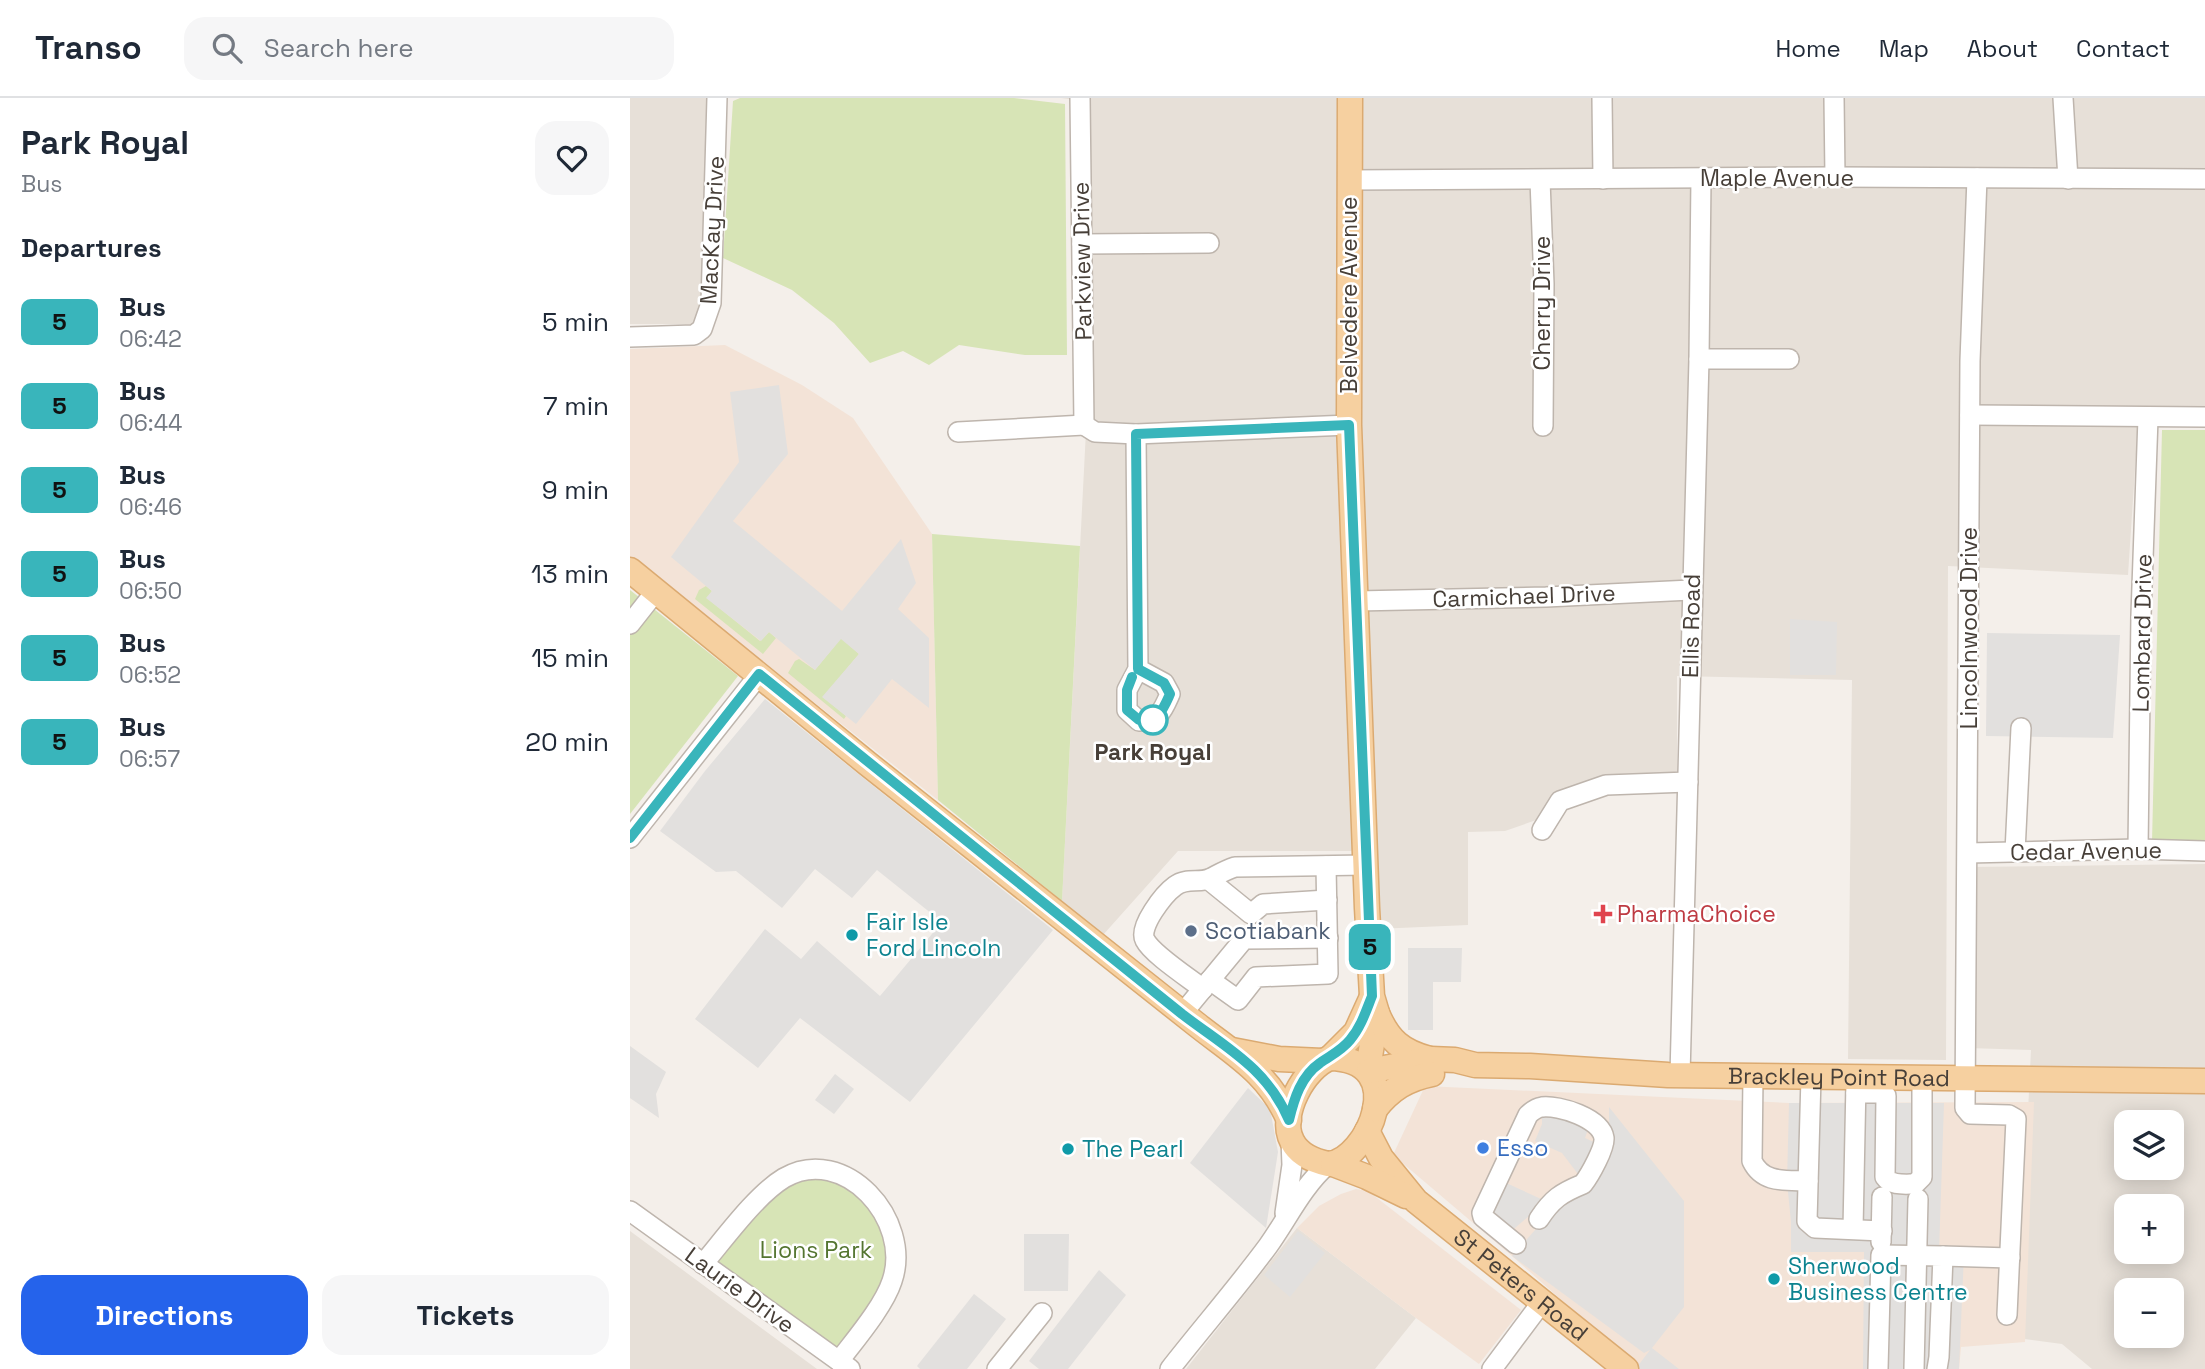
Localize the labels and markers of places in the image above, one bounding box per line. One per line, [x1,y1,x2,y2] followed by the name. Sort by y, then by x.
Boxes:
[1138,705,1168,735] marker: Park Royal
[1094,737,1212,767] place label: Park Royal
[1617,899,1776,929] place label: PharmaChoice
[1595,906,1611,922] marker: PharmaChoice
[866,907,1001,963] place label: Fair Isle Ford Lincoln
[1205,916,1331,946] place label: Scotiabank
[1183,923,1199,939] marker: Scotiabank
[844,927,860,943] marker: Fair Isle Ford Lincoln
[1497,1133,1548,1163] place label: Esso
[1082,1134,1184,1164] place label: The Pearl
[1475,1140,1491,1156] marker: Esso
[1060,1141,1076,1157] marker: The Pearl
[1788,1251,1968,1307] place label: Sherwood Business Centre
[1766,1271,1782,1287] marker: Sherwood Business Centre

